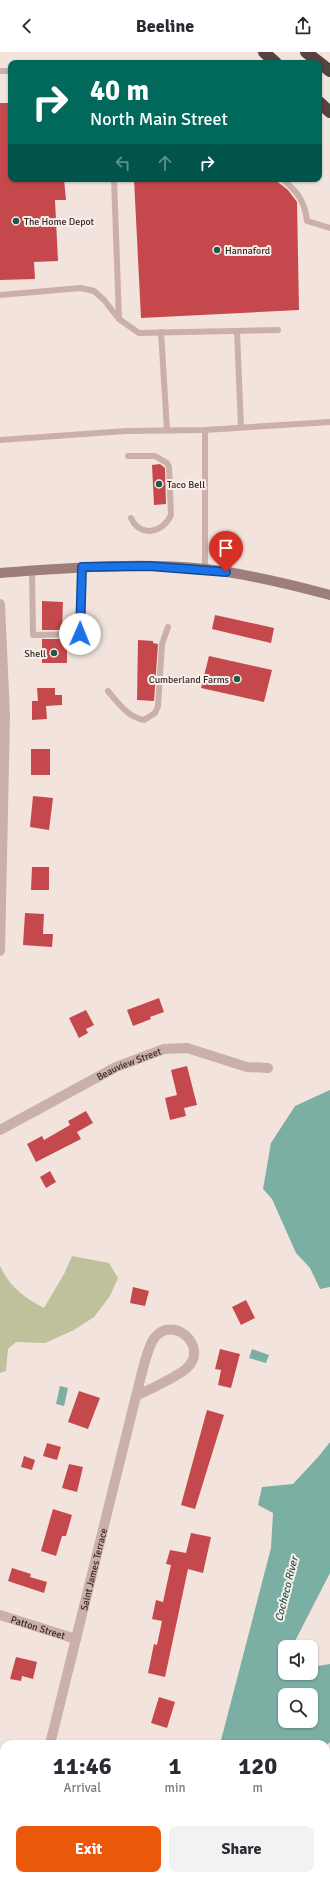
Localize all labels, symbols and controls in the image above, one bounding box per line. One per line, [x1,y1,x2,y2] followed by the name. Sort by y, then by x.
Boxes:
[16,15,38,37] icon: back
[136,15,194,37] text: Beeline
[292,15,314,37] icon: share
[90,74,149,108] text: 40 m
[24,76,76,128] icon: right
[90,108,228,130] text: North Main Street
[112,152,134,174] icon: left
[154,152,176,174] icon: ahead
[196,152,218,174] icon: right
[11,216,21,226] marker: The Home Depot
[24,216,95,228] place label: The Home Depot
[212,245,222,255] marker: Hannaford
[225,245,270,257] place label: Hannaford
[154,479,164,489] marker: Taco Bell
[167,479,205,491] place label: Taco Bell
[209,531,243,572] pin
[215,537,237,559] icon: arrive
[59,613,101,655] position arrow
[24,648,46,660] place label: Shell
[49,648,59,658] marker: Shell
[149,674,230,686] place label: Cumberland Farms
[232,674,242,684] marker: Cumberland Farms
[95,1045,163,1083] street label: Beauview Street
[78,1527,110,1612] street label: Saint James Terrace
[272,1554,301,1623] water label: Cocheco River
[9,1614,67,1642] street label: Patton Street
[278,1640,318,1728] map controls
[278,1640,318,1680] button: sound
[278,1688,318,1728] button: search
[53,1751,112,1781] text: 11:46
[169,1751,181,1781] text: 1
[238,1751,277,1781] text: 120
[64,1780,101,1796] text: Arrival
[165,1780,186,1796] text: min
[253,1780,263,1796] text: m
[16,1826,161,1872] button: Exit
[169,1826,314,1872] button: Share

